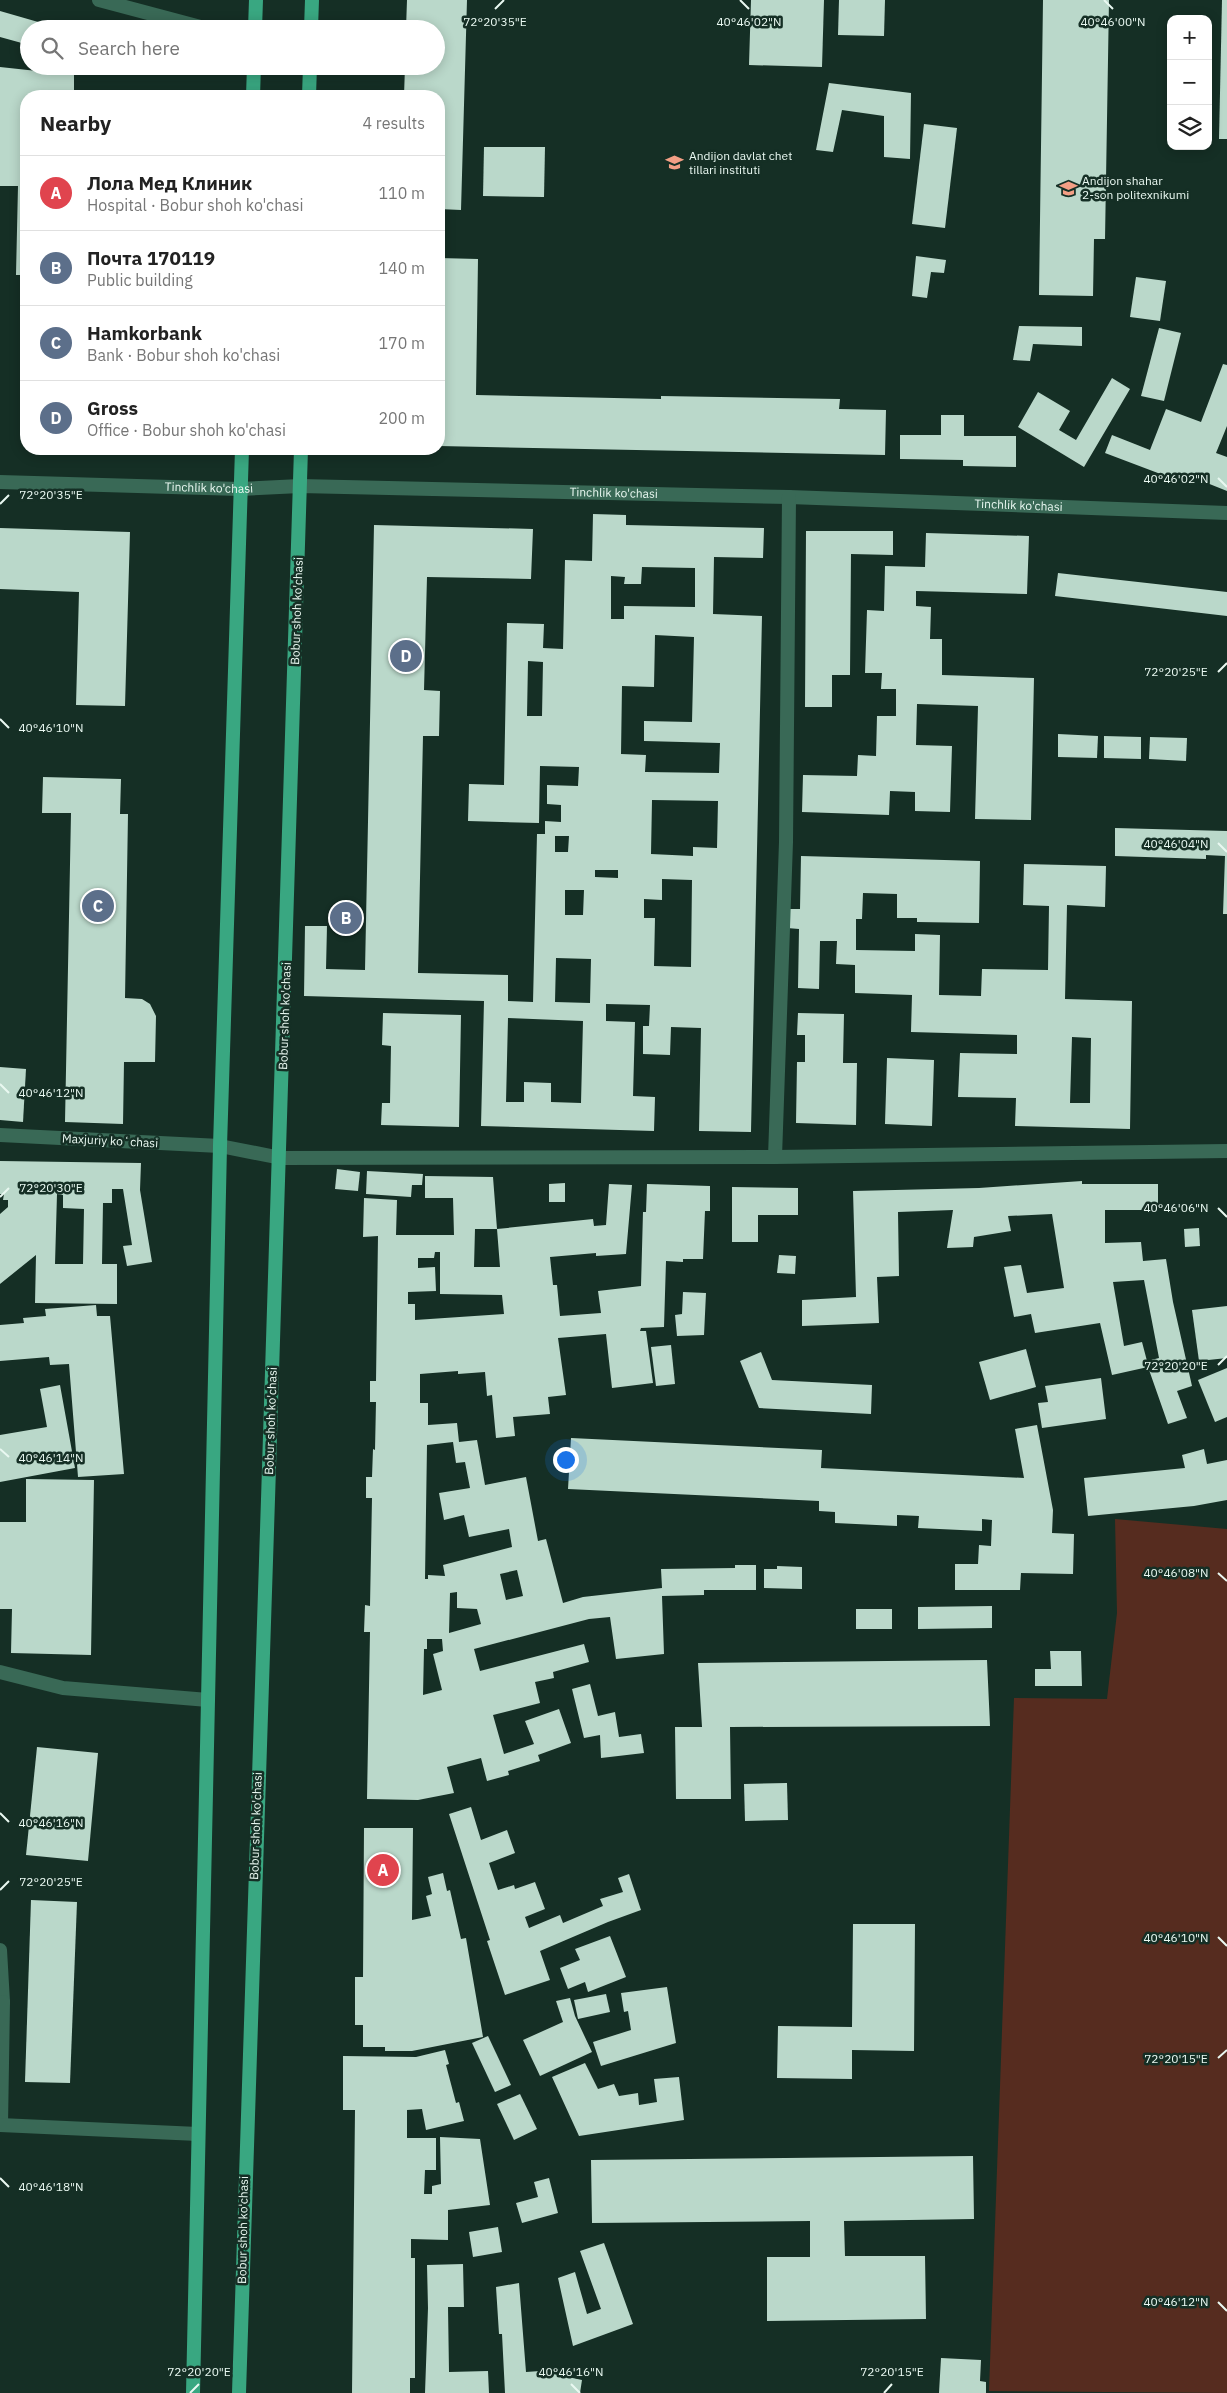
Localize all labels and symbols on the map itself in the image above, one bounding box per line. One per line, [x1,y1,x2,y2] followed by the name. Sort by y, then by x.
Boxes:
[463,14,527,29] text: 72°20'35"E
[716,14,782,29] text: 40°46'02"N
[1080,14,1146,29] text: 40°46'00"N
[689,148,792,177] place label: Andijon davlat chet tillari instituti
[665,153,685,173] school or university icon: Andijon davlat chet tillari instituti
[1082,173,1189,202] place label: Andijon shahar 2-son politexnikumi
[1058,178,1078,198] school or university icon: Andijon shahar 2-son politexnikumi
[1143,471,1209,486] text: 40°46'02"N
[164,479,253,496] street label: Tinchlik ko'chasi
[569,484,658,501] street label: Tinchlik ko'chasi
[19,487,83,502] text: 72°20'35"E
[974,496,1063,514] street label: Tinchlik ko'chasi
[287,557,306,665] street label: Bobur shoh ko'chasi
[390,637,422,675] pin: D
[1144,664,1208,679] text: 72°20'25"E
[18,720,84,735] text: 40°46'10"N
[1143,836,1209,851] text: 40°46'04"N
[82,887,114,925] pin: C
[330,899,362,937] pin: B
[275,962,294,1070] street label: Bobur shoh ko'chasi
[18,1085,84,1100] text: 40°46'12"N
[61,1130,159,1151] street label: Maxjuriy koʻchasi
[19,1180,83,1195] text: 72°20'30"E
[1143,1200,1209,1215] text: 40°46'06"N
[1144,1358,1208,1373] text: 72°20'20"E
[261,1367,280,1475] street label: Bobur shoh ko'chasi
[553,1447,579,1473] your location
[18,1450,84,1465] text: 40°46'14"N
[1143,1565,1209,1580] text: 40°46'08"N
[246,1772,265,1880] street label: Bobur shoh ko'chasi
[18,1815,84,1830] text: 40°46'16"N
[367,1851,399,1889] pin: A
[19,1874,83,1889] text: 72°20'25"E
[1143,1930,1209,1945] text: 40°46'10"N
[1144,2051,1208,2066] text: 72°20'15"E
[234,2176,251,2284] street label: Bobur shoh ko'chasi
[18,2179,84,2194] text: 40°46'18"N
[1143,2294,1209,2309] text: 40°46'12"N
[167,2364,231,2379] text: 72°20'20"E
[538,2364,604,2379] text: 40°46'16"N
[860,2364,924,2379] text: 72°20'15"E

